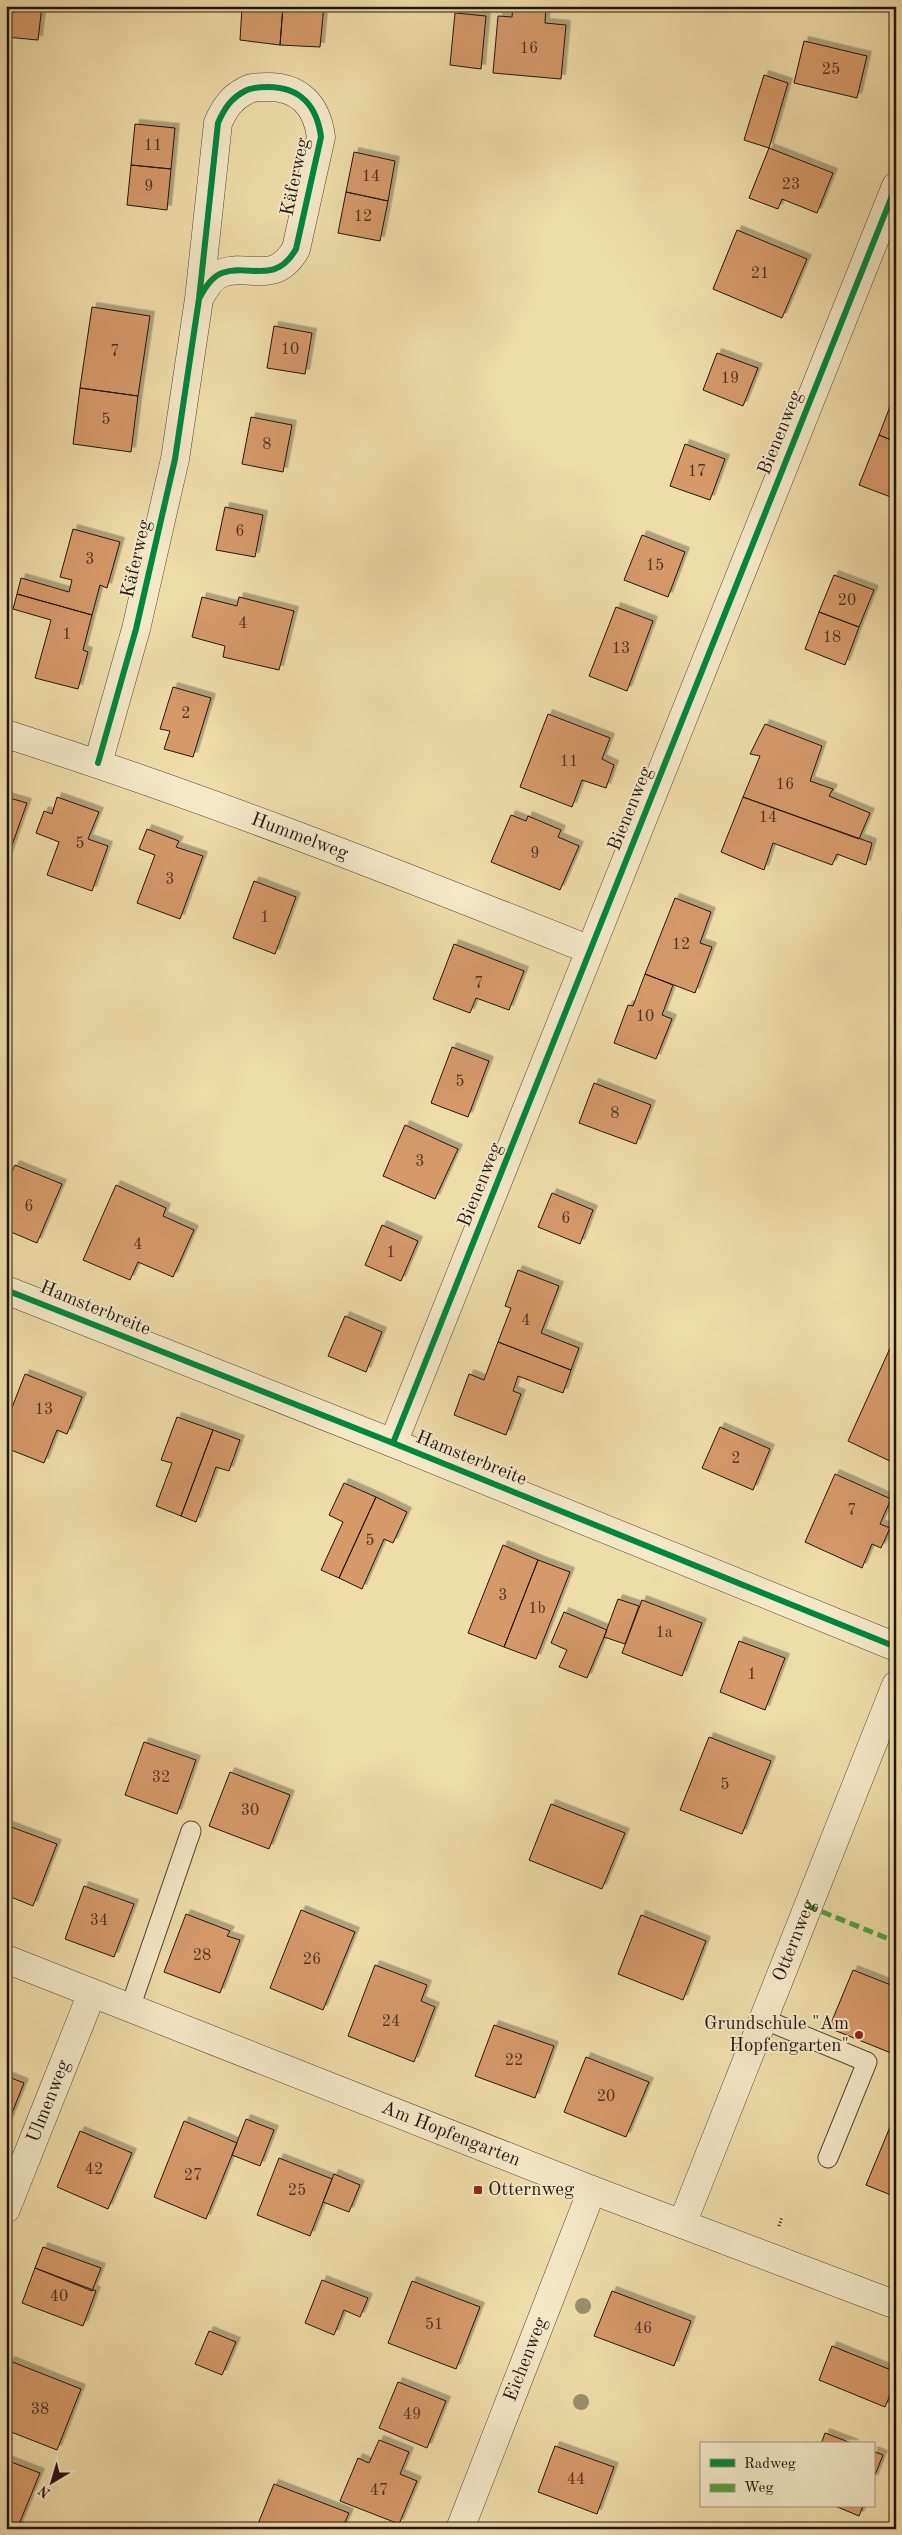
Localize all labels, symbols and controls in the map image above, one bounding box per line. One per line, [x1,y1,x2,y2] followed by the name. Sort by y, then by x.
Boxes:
[520,41,538,57] house number: 16
[822,62,840,78] house number: 25
[278,135,314,218] street label: Käferweg
[144,138,162,154] house number: 11
[362,169,380,185] house number: 14
[782,177,800,193] house number: 23
[144,179,154,195] house number: 9
[354,209,372,225] house number: 12
[751,266,769,282] house number: 21
[281,342,299,358] house number: 10
[110,344,120,360] house number: 7
[721,371,739,387] house number: 19
[756,387,807,478] street label: Bienenweg
[101,412,111,428] house number: 5
[262,437,272,453] house number: 8
[688,464,706,480] house number: 17
[119,517,155,600] street label: Käferweg
[235,524,245,540] house number: 6
[85,552,95,568] house number: 3
[646,558,664,574] house number: 15
[838,593,856,609] house number: 20
[238,616,248,632] house number: 4
[62,627,72,643] house number: 1
[823,630,841,646] house number: 18
[612,641,630,657] house number: 13
[181,706,191,722] house number: 2
[560,754,578,770] house number: 11
[606,763,657,854] street label: Bienenweg
[776,777,794,793] house number: 16
[248,810,351,864] street label: Hummelweg
[759,810,777,826] house number: 14
[75,836,85,852] house number: 5
[530,846,540,862] house number: 9
[165,872,175,888] house number: 3
[260,910,270,926] house number: 1
[672,937,690,953] house number: 12
[474,976,484,992] house number: 7
[636,1009,654,1025] house number: 10
[455,1074,465,1090] house number: 5
[610,1106,620,1122] house number: 8
[456,1139,507,1230] street label: Bienenweg
[415,1154,425,1170] house number: 3
[24,1199,34,1215] house number: 6
[561,1211,571,1227] house number: 6
[133,1237,143,1253] house number: 4
[386,1245,396,1261] house number: 1
[37,1278,153,1340] street label: Hamsterbreite
[521,1313,531,1329] house number: 4
[35,1402,53,1418] house number: 13
[413,1428,529,1490] street label: Hamsterbreite
[731,1451,741,1467] house number: 2
[847,1503,857,1519] house number: 7
[365,1533,375,1549] house number: 5
[498,1588,508,1604] house number: 3
[528,1601,546,1617] house number: 1b
[655,1625,673,1641] house number: 1a
[747,1667,757,1683] house number: 1
[152,1770,170,1786] house number: 32
[720,1777,730,1793] house number: 5
[241,1803,259,1819] house number: 30
[770,1896,820,1984] street label: Otternweg
[90,1913,108,1929] house number: 34
[193,1948,211,1964] house number: 28
[303,1952,321,1968] house number: 26
[382,2014,400,2030] house number: 24
[704,2015,849,2056] place label: Grundschule "Am Hopfengarten"
[853,2029,865,2041] marker: Grundschule "Am Hopfengarten"
[505,2053,523,2069] house number: 22
[24,2057,74,2145] street label: Ulmenweg
[597,2089,615,2105] house number: 20
[379,2098,523,2170] street label: Am Hopfengarten
[85,2162,103,2178] house number: 42
[184,2168,202,2184] house number: 27
[488,2181,575,2200] place label: Otternweg
[288,2183,306,2199] house number: 25
[472,2184,484,2196] marker: Otternweg
[50,2289,68,2305] house number: 40
[501,2314,551,2404] street label: Eichenweg
[425,2317,443,2333] house number: 51
[634,2321,652,2337] house number: 46
[31,2402,49,2418] house number: 38
[403,2407,421,2423] house number: 49
[700,2442,874,2508] legend
[744,2457,796,2472] text: Radweg
[28,2458,78,2508] north arrow
[567,2472,585,2488] house number: 44
[744,2481,774,2496] text: Weg
[36,2482,53,2500] text: N
[370,2483,388,2499] house number: 47

